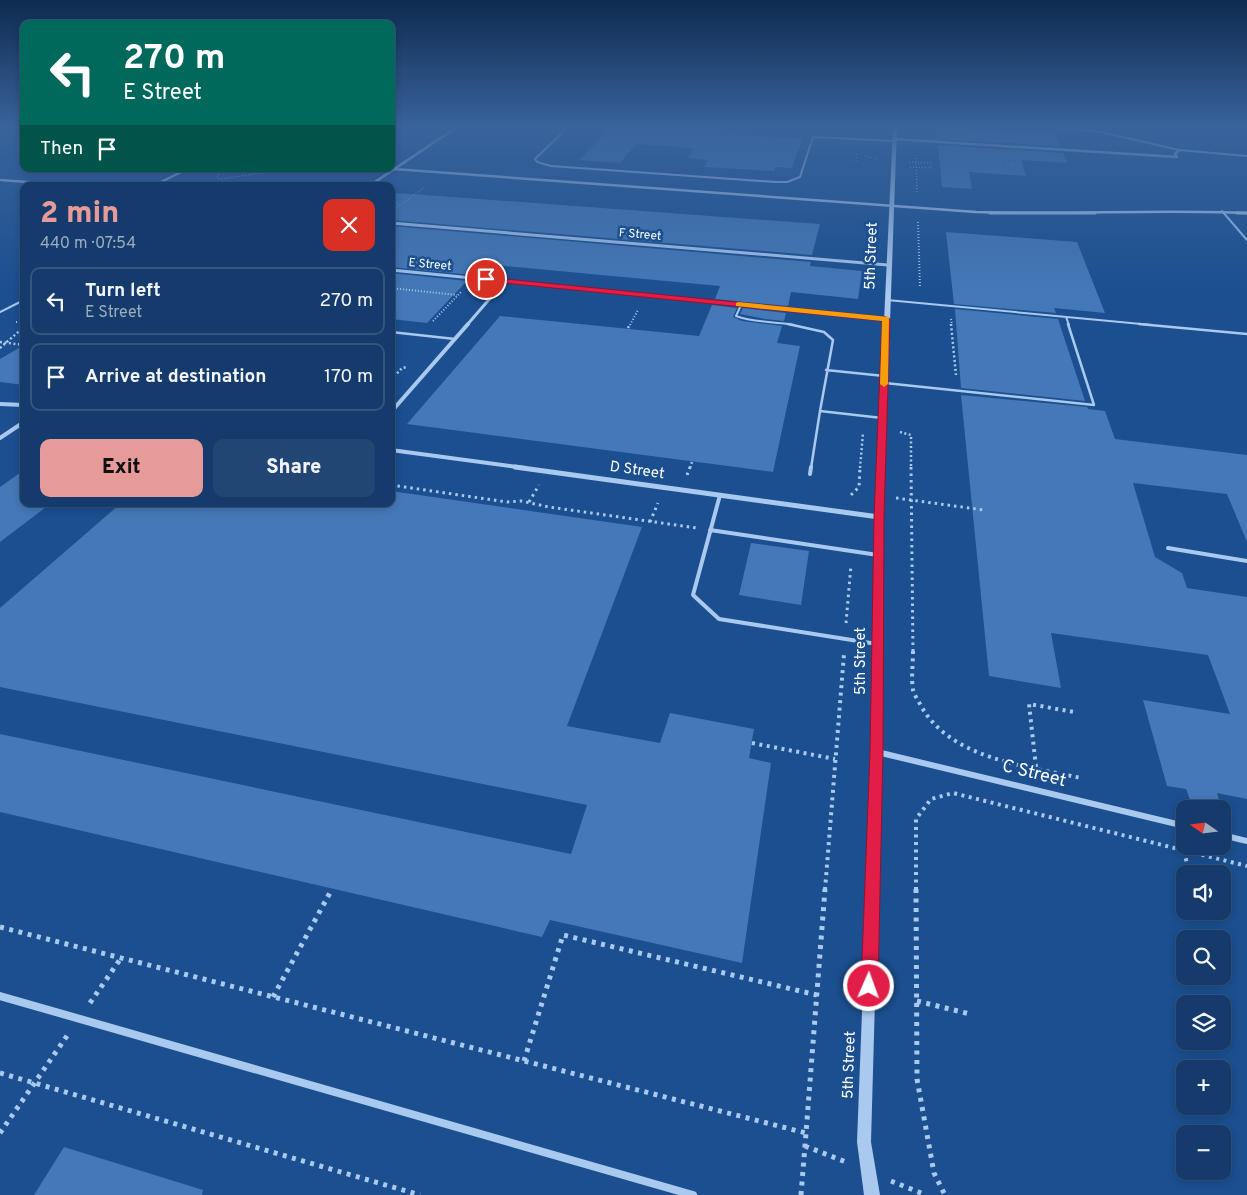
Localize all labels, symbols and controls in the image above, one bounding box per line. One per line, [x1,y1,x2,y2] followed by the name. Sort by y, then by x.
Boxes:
[123,37,225,81] text: 270 m
[40,40,105,105] icon: left
[123,80,202,107] text: E Street
[93,135,121,163] icon: arrive
[40,137,83,161] text: Then
[40,196,119,233] text: 2 min
[323,199,375,251] button: close
[861,222,883,290] street label: 5th Street
[618,225,662,245] street label: F Street
[40,234,136,254] text: 440 m · 07:54
[408,255,452,275] street label: E Street
[465,258,507,300] pin
[472,265,500,293] icon: arrive
[85,279,161,303] text: Turn left
[42,287,70,315] icon: left
[319,289,373,313] text: 270 m
[85,303,142,323] text: E Street
[42,363,70,391] icon: arrive
[85,365,266,389] text: Arrive at destination
[324,365,373,389] text: 170 m
[40,439,203,497] button: Exit
[213,439,375,497] button: Share
[608,458,666,484] street label: D Street
[852,627,871,695] street label: 5th Street
[999,755,1069,793] street label: C Street
[1176,800,1231,855] north arrow
[1176,800,1231,1180] map controls
[1176,865,1231,920] button: sound
[1176,930,1231,985] button: search
[842,959,894,1011] position arrow
[1176,995,1231,1050] button: layers
[839,1031,861,1099] street label: 5th Street
[1176,1060,1231,1115] button: +
[1176,1125,1231,1180] button: −

